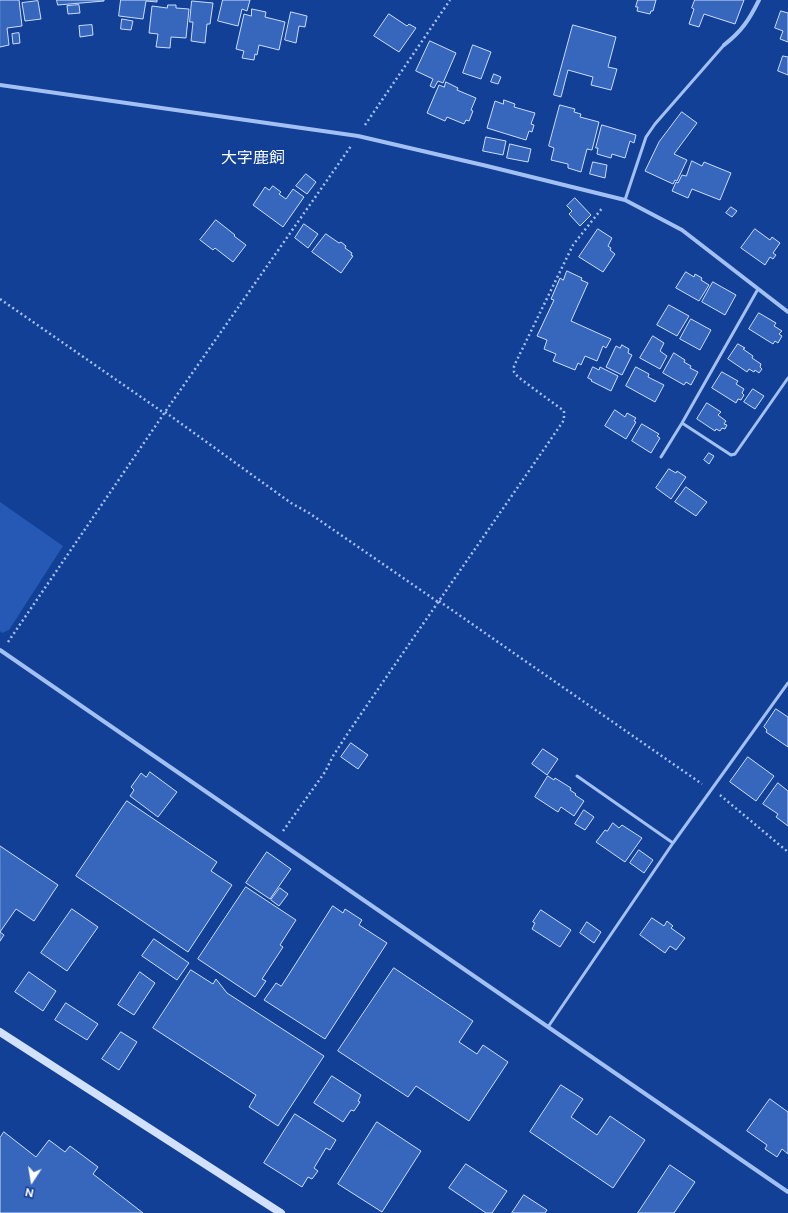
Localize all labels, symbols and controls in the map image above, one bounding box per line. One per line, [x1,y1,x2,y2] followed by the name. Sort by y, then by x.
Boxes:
[221,148,285,168] district label: 大字鹿飼
[12,1161,52,1201] north arrow
[24,1186,35,1200] text: N

